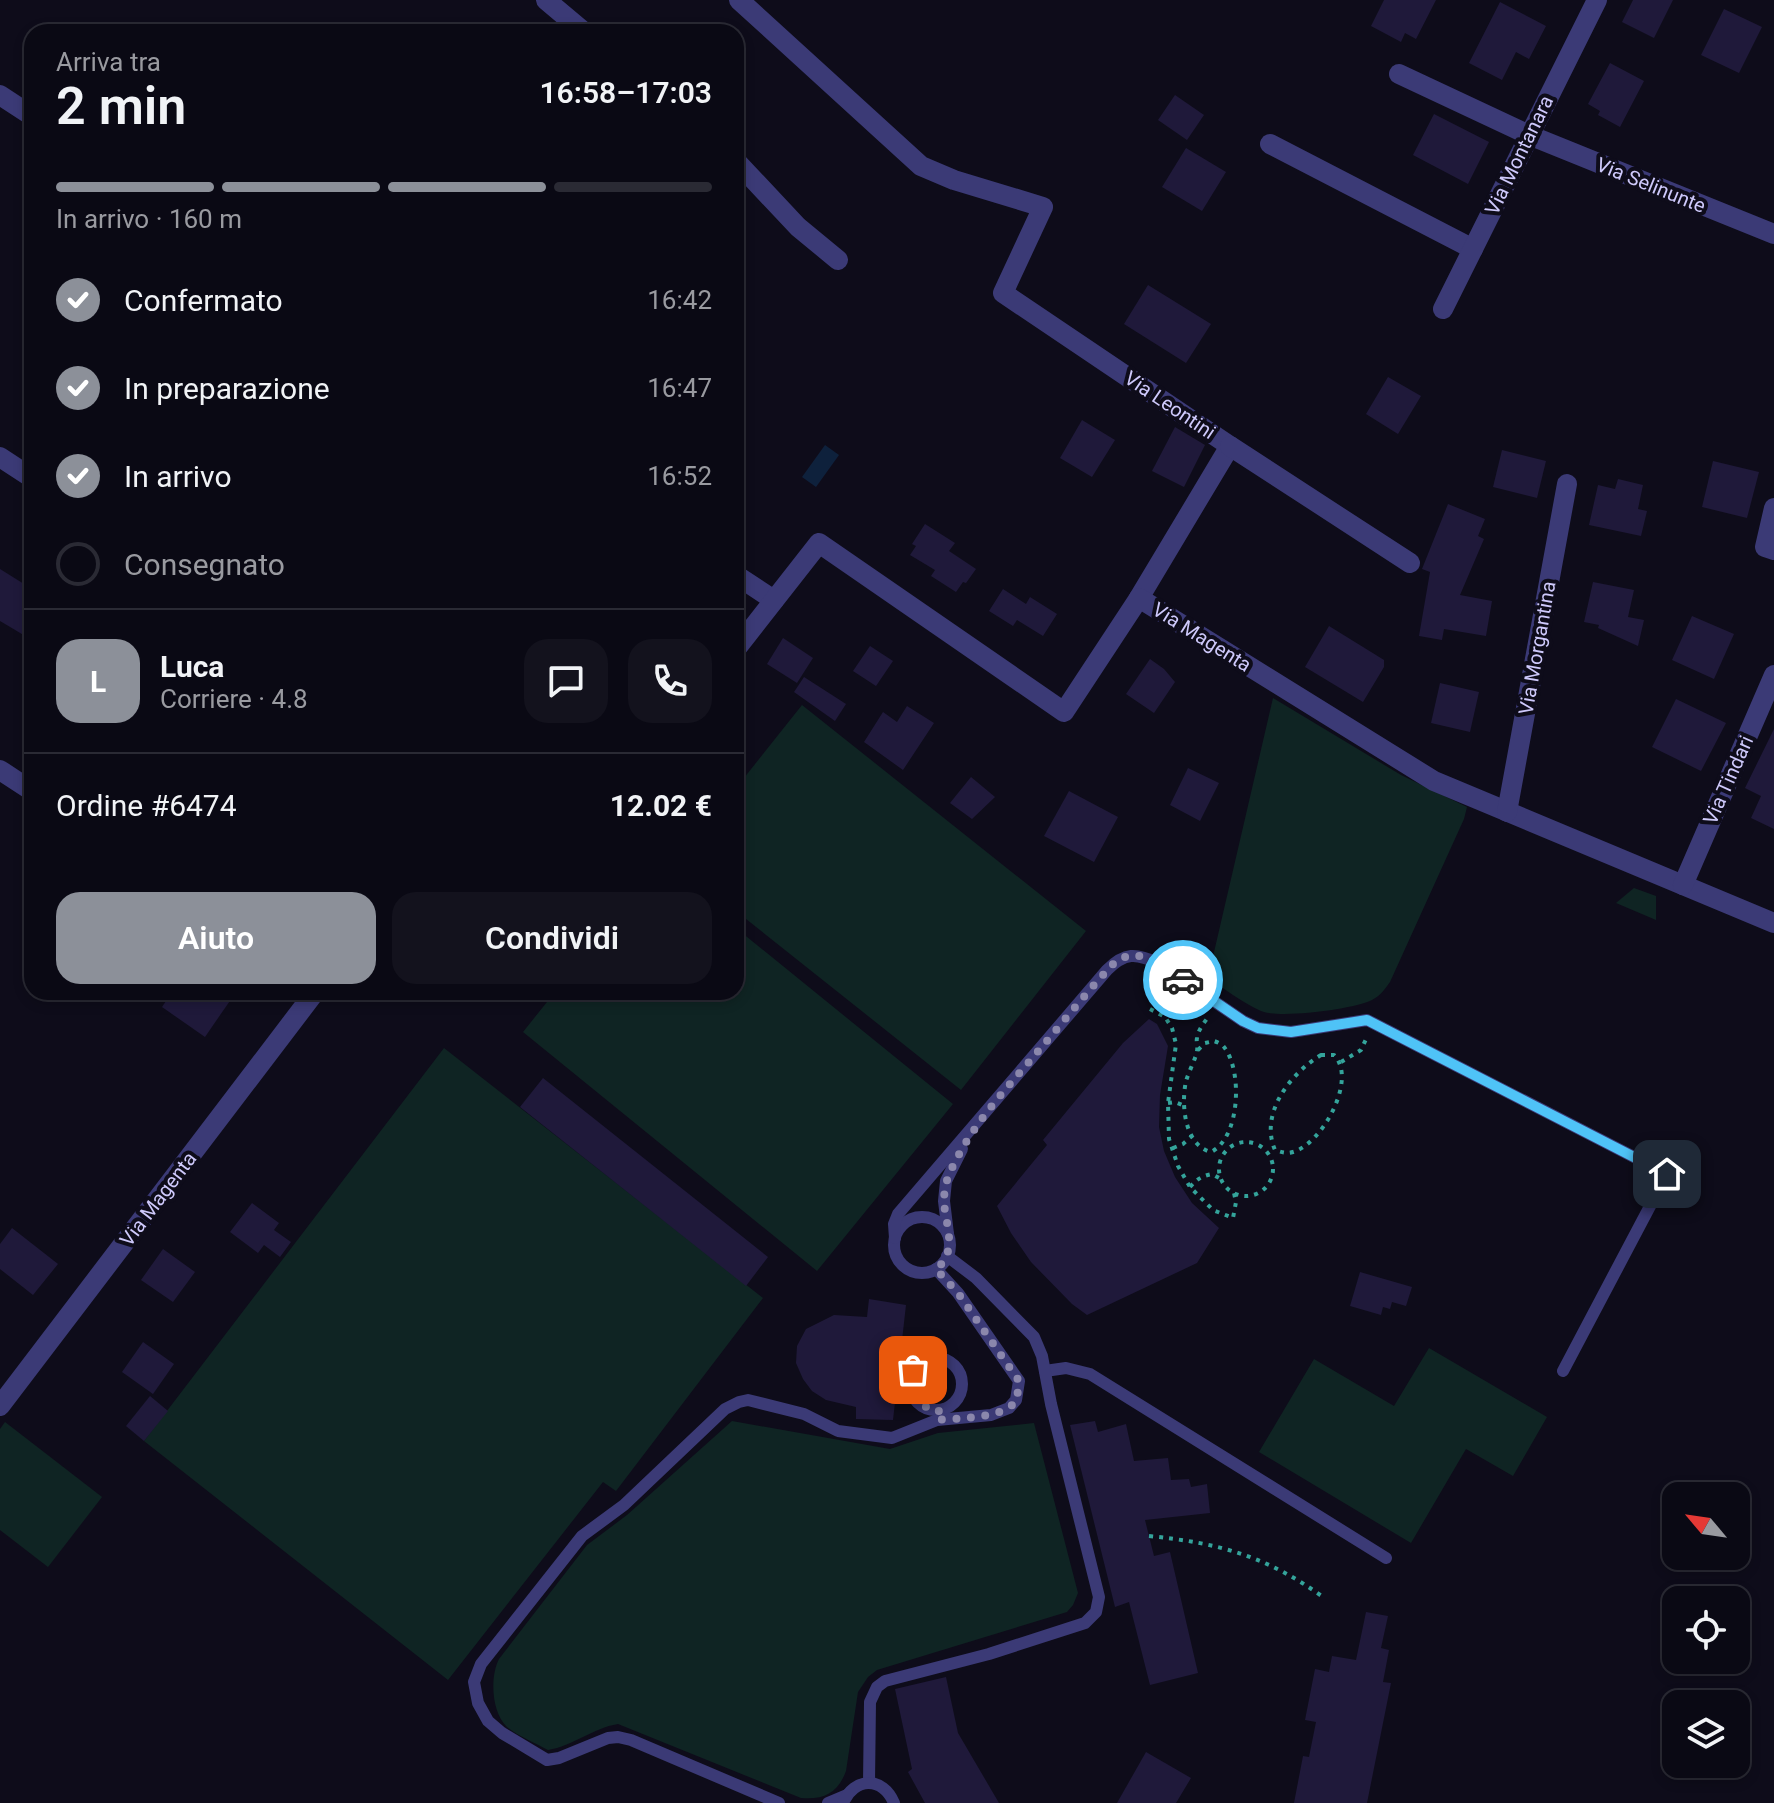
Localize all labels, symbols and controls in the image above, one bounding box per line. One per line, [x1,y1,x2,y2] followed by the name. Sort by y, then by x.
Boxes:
[56,47,161,77] text: Arriva tra
[539,75,712,110] text: 16:58–17:03
[56,76,186,137] text: 2 min
[1480,91,1558,219] street label: Via Montanara
[1593,152,1709,218] street label: Via Selinunte
[56,204,242,234] text: In arrivo · 160 m
[56,278,100,322] icon: check
[124,283,283,318] text: Confermato
[647,285,712,315] text: 16:42
[56,366,100,410] icon: check
[1120,366,1220,444] street label: Via Leontini
[124,371,330,406] text: In preparazione
[647,373,712,403] text: 16:47
[56,454,100,498] icon: check
[124,459,232,494] text: In arrivo
[647,461,712,491] text: 16:52
[124,547,285,582] text: Consegnato
[1513,579,1561,717] street label: Via Morgantina
[1148,597,1256,677] street label: Via Magenta
[524,639,608,723] button: chat
[628,639,712,723] button: phone
[160,649,224,684] text: Luca
[90,664,106,699] text: L
[160,684,308,714] text: Corriere · 4.8
[1698,732,1758,828] street label: Via Tindari
[56,788,237,823] text: Ordine #6474
[610,788,712,823] text: 12.02 €
[56,892,376,984] button: Aiuto
[392,892,712,984] button: Condividi
[1143,940,1223,1020] courier
[1161,958,1205,1002] icon: car
[1633,1140,1701,1208] pin
[115,1147,201,1251] street label: Via Magenta
[1645,1152,1689,1196] icon: home
[879,1336,947,1404] pin
[891,1348,935,1392] icon: bag
[1662,1482,1750,1570] north arrow
[1662,1482,1750,1778] map controls
[1662,1586,1750,1674] button: locate
[1662,1690,1750,1778] button: layers

